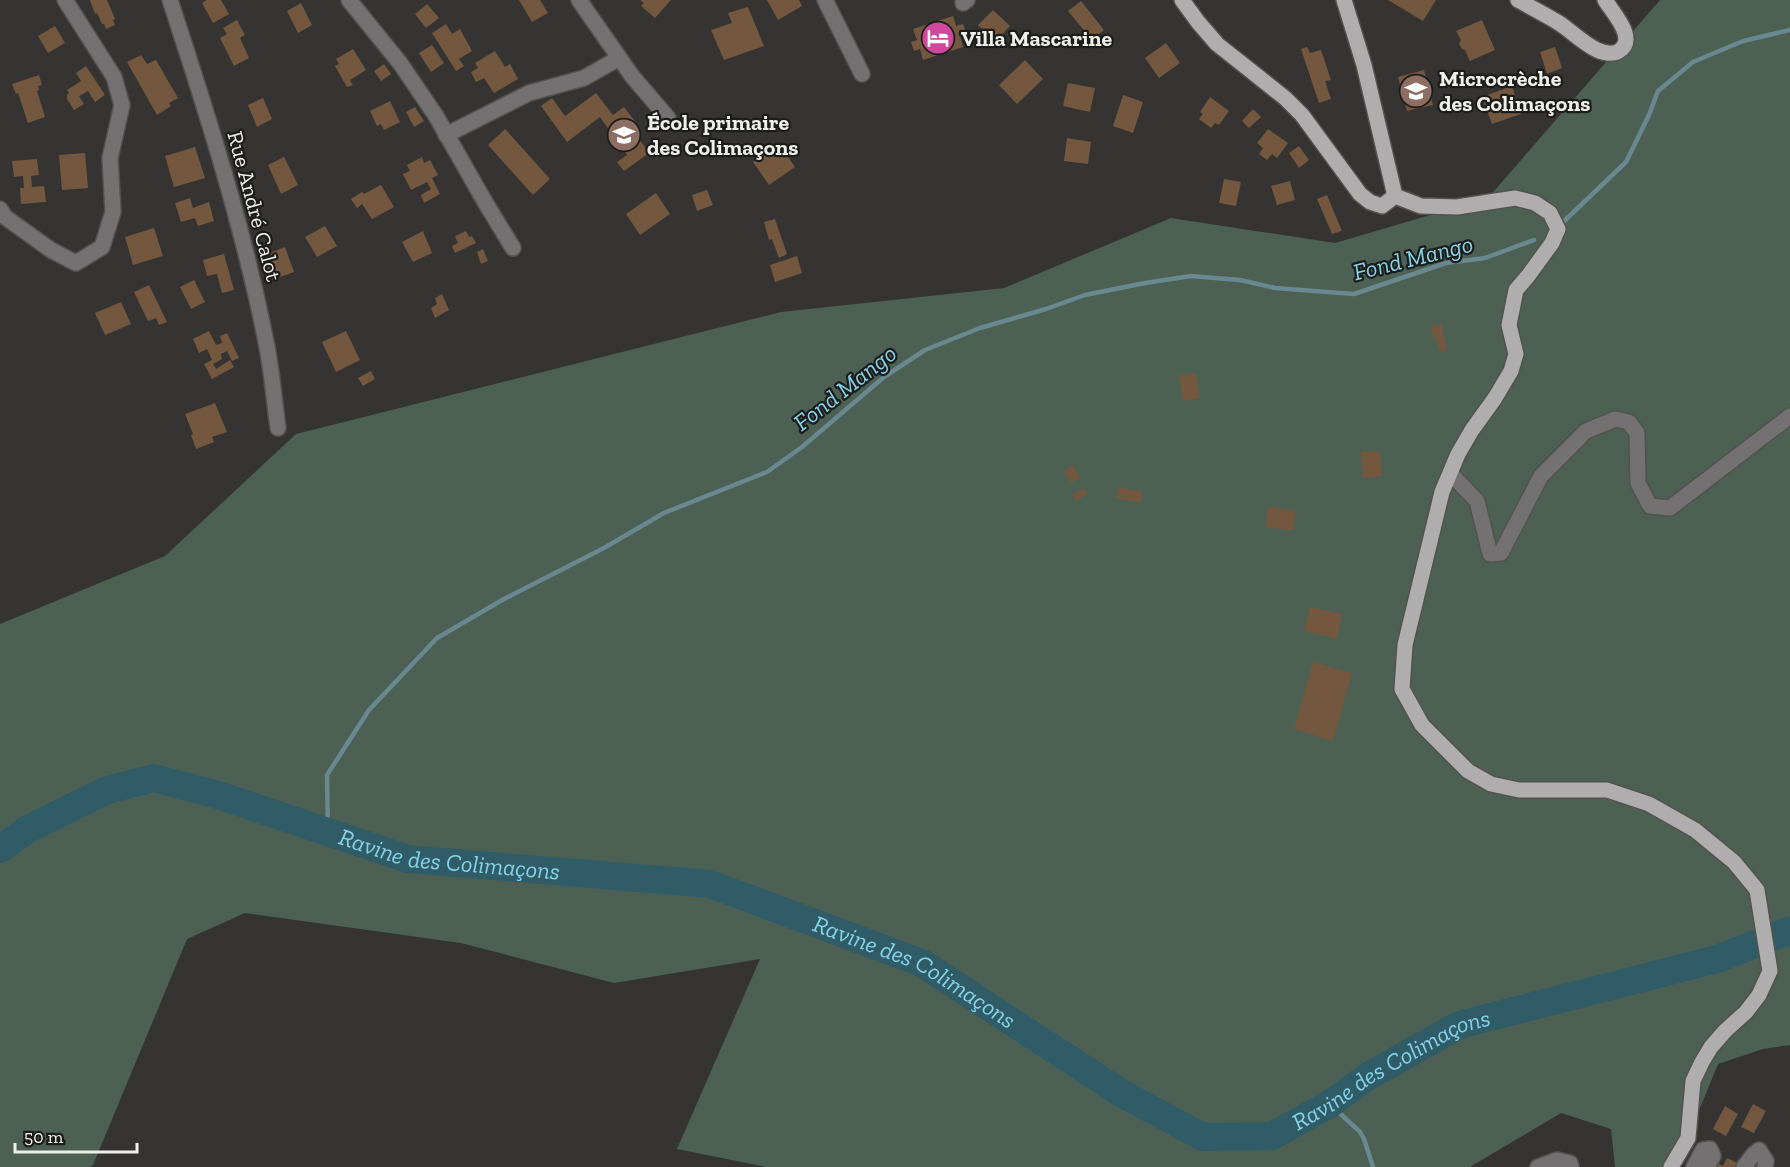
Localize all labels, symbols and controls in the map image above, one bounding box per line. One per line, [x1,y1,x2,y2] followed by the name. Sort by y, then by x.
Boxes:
[920,20,956,56] hotel icon: Villa Mascarine
[961,25,1113,52] place label: Villa Mascarine
[1439,65,1590,117] place label: Microcrèche des Colimaçons
[1398,73,1434,109] school or university icon: Microcrèche des Colimaçons
[647,109,798,161] place label: École primaire des Colimaçons
[606,117,642,153] school or university icon: École primaire des Colimaçons
[222,128,288,285] street label: Rue André Calot
[1350,229,1476,286] water label: Fond Mango
[787,338,902,437] water label: Fond Mango
[335,822,561,886] water label: Ravine des Colimaçons
[809,909,1022,1034] water label: Ravine des Colimaçons
[1287,1003,1493,1136] water label: Ravine des Colimaçons
[15,1116,136,1154] scale bar
[24,1126,64,1148] text: 50 m

